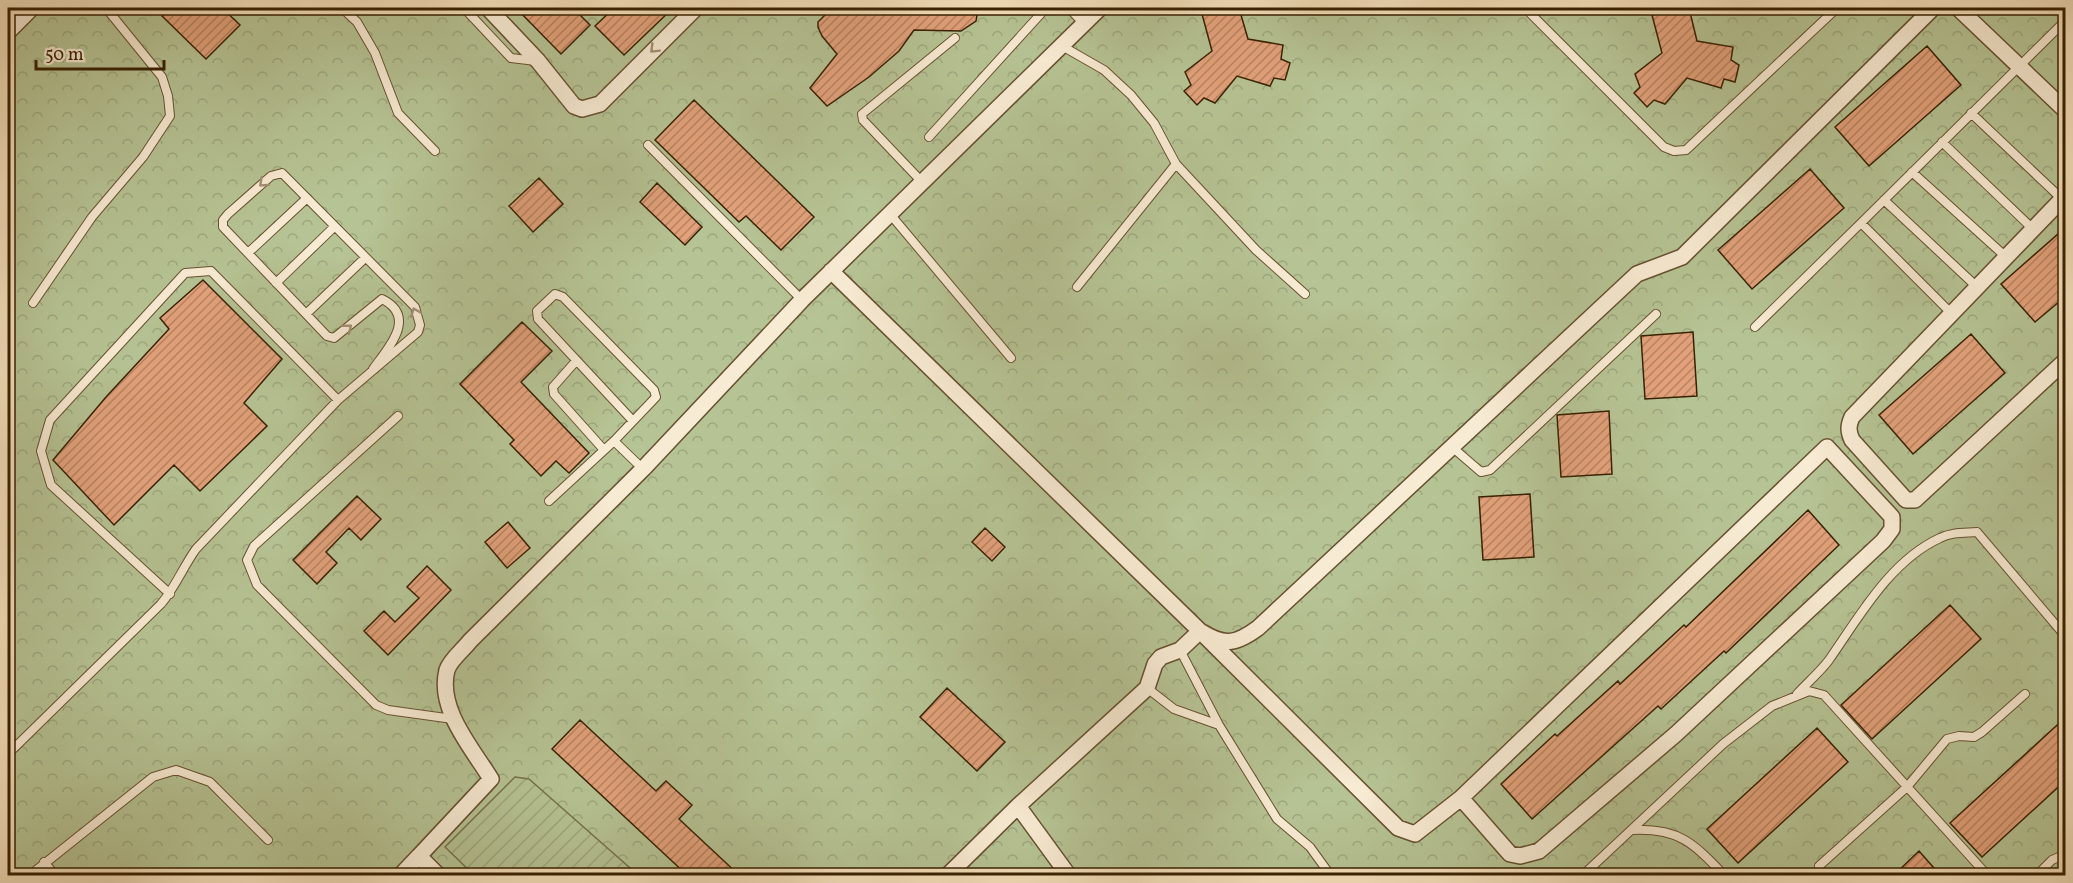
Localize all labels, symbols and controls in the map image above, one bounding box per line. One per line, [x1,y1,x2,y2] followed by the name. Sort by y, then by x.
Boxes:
[36,33,164,71] scale bar
[651,41,662,52] one-way arrow
[45,43,84,68] text: 50 m
[259,176,270,187] one-way arrow
[410,308,423,318] one-way arrow
[341,325,352,336] one-way arrow

